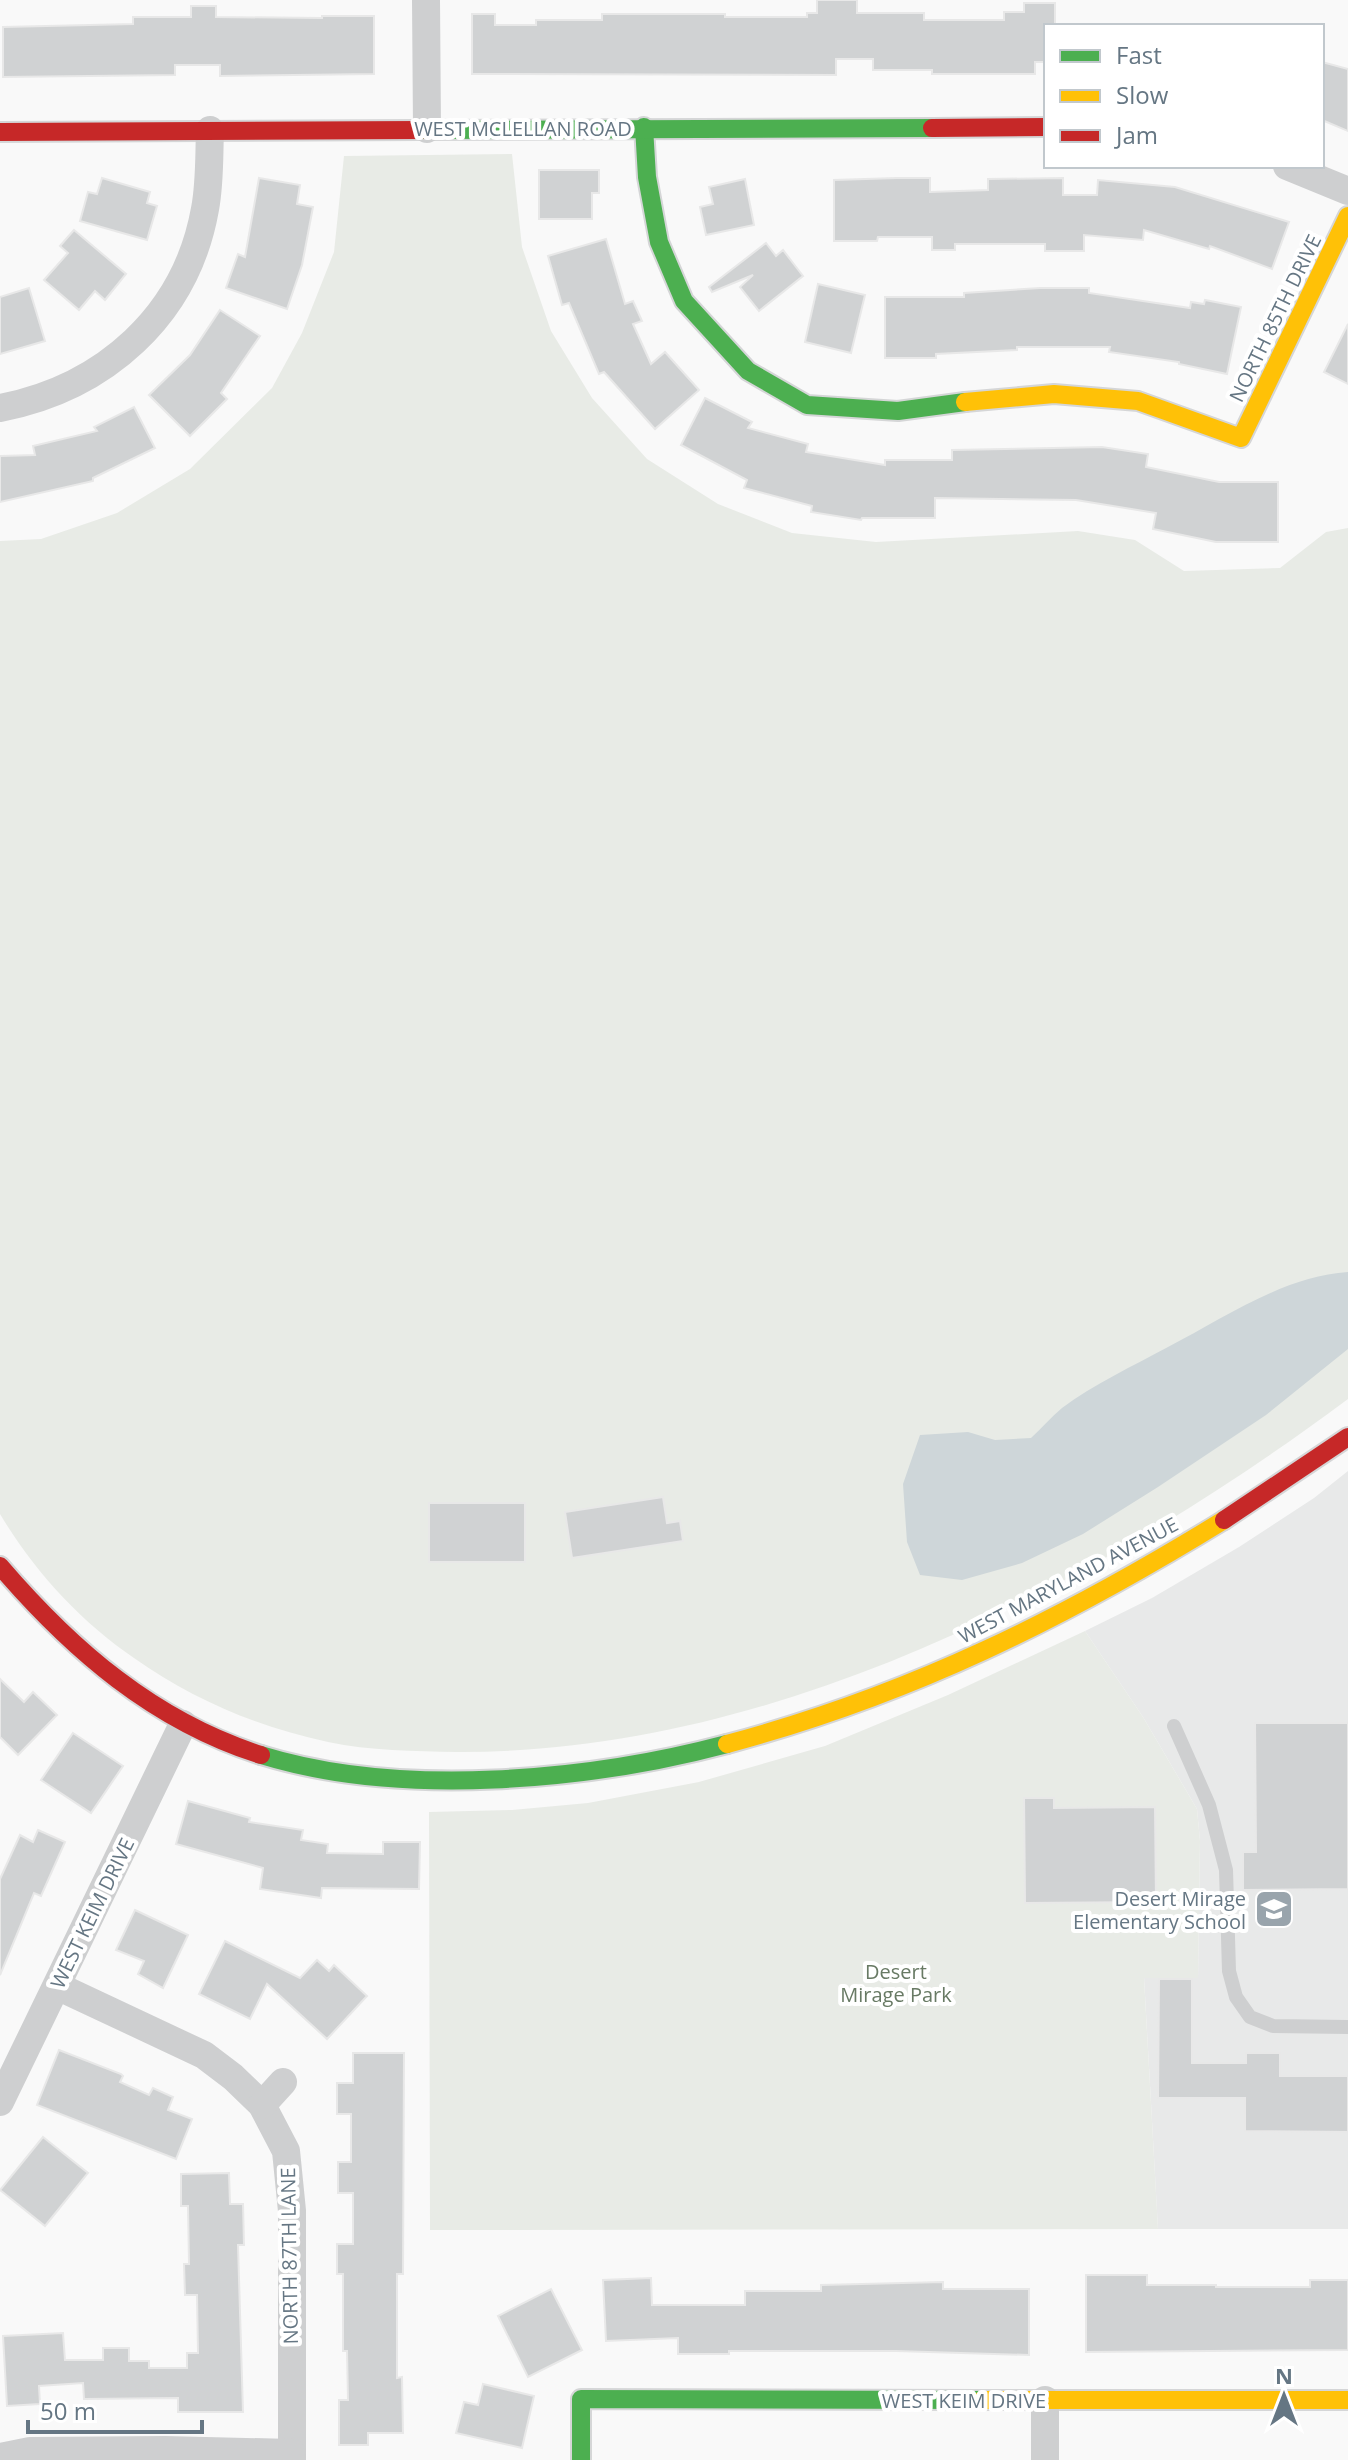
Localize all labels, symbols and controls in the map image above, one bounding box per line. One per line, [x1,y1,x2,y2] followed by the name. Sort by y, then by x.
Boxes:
[1044,24,1324,168] legend
[1116,38,1162,71] text: Fast
[1116,78,1169,111] text: Slow
[414,115,632,142] street label: WEST MCLELLAN ROAD
[1114,118,1158,151] text: Jam
[1223,230,1327,406] street label: NORTH 85TH DRIVE
[953,1511,1183,1649] street label: WEST MARYLAND AVENUE
[44,1833,140,1993] street label: WEST KEIM DRIVE
[1073,1885,1246,1935] place label: Desert Mirage Elementary School
[1253,1888,1295,1930] school or university icon: Desert Mirage Elementary School
[840,1958,952,2008] park label: Desert Mirage Park
[274,2167,304,2345] street label: NORTH 87TH LANE
[1244,2356,1324,2436] north arrow
[1275,2360,1293,2390] text: N
[28,2384,202,2434] scale bar
[882,2387,1046,2414] street label: WEST KEIM DRIVE
[40,2394,96,2427] text: 50 m

